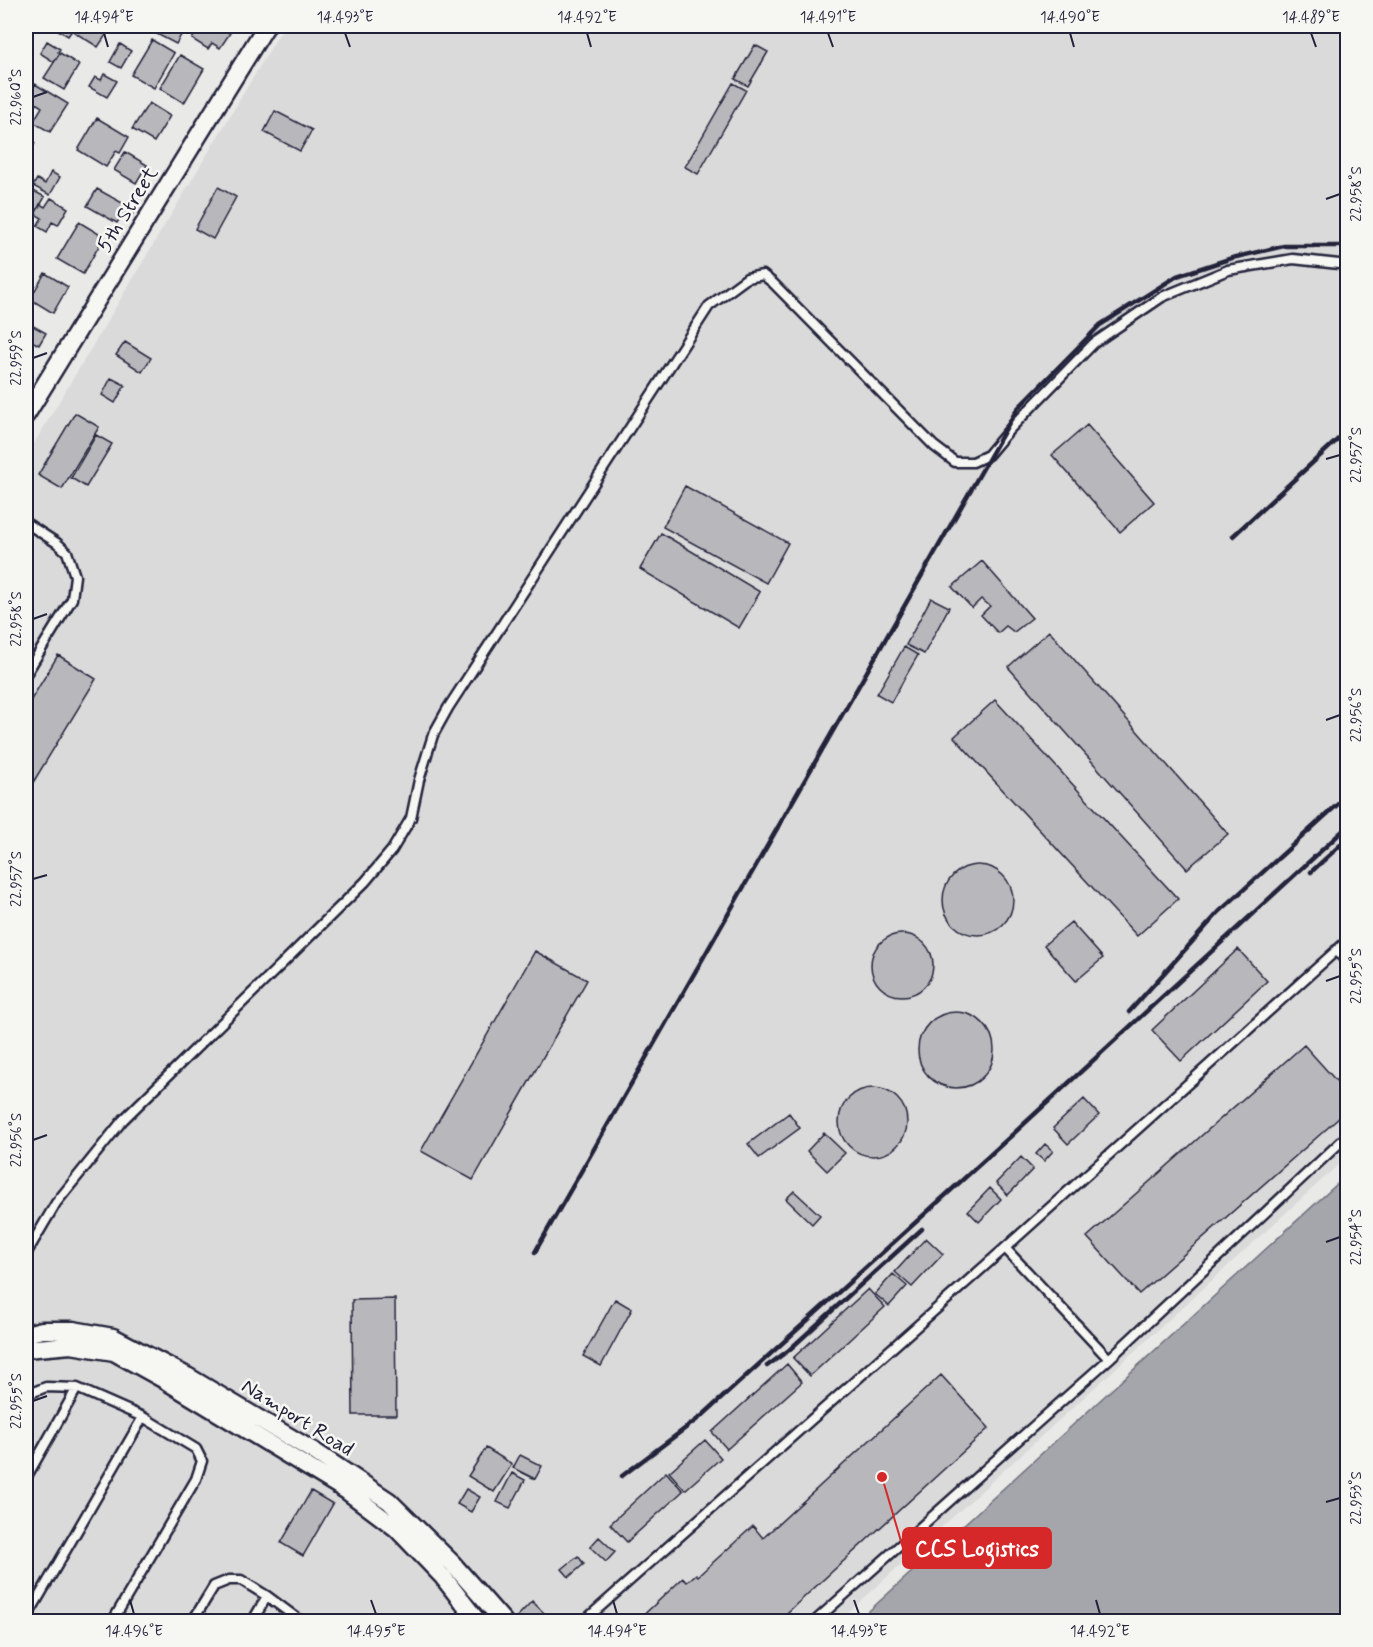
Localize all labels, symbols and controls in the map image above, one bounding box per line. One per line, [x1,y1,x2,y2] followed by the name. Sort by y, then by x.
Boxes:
[74,8,134,28] text: 14.494°E
[317,8,374,28] text: 14.493°E
[557,8,617,28] text: 14.492°E
[800,8,857,28] text: 14.491°E
[1040,8,1100,28] text: 14.490°E
[1282,8,1340,28] text: 14.489°E
[7,69,27,125] text: 22.960°S
[91,161,166,258] street label: 5th Street
[1347,166,1367,222] text: 22.958°S
[7,330,27,386] text: 22.959°S
[1347,427,1367,483] text: 22.957°S
[7,591,27,647] text: 22.958°S
[1347,688,1367,742] text: 22.956°S
[7,851,27,907] text: 22.957°S
[1347,948,1367,1004] text: 22.955°S
[7,1113,27,1167] text: 22.956°S
[1347,1209,1367,1265] text: 22.954°S
[236,1372,359,1463] street label: Namport Road
[7,1373,27,1429] text: 22.955°S
[1347,1471,1367,1525] text: 22.953°S
[903,1528,1051,1568] callout: CCS Logistics
[915,1536,1039,1568] text: CCS Logistics
[105,1622,163,1642] text: 14.496°E
[346,1622,406,1642] text: 14.495°E
[587,1622,647,1642] text: 14.494°E
[831,1622,888,1642] text: 14.493°E
[1070,1622,1130,1642] text: 14.492°E

